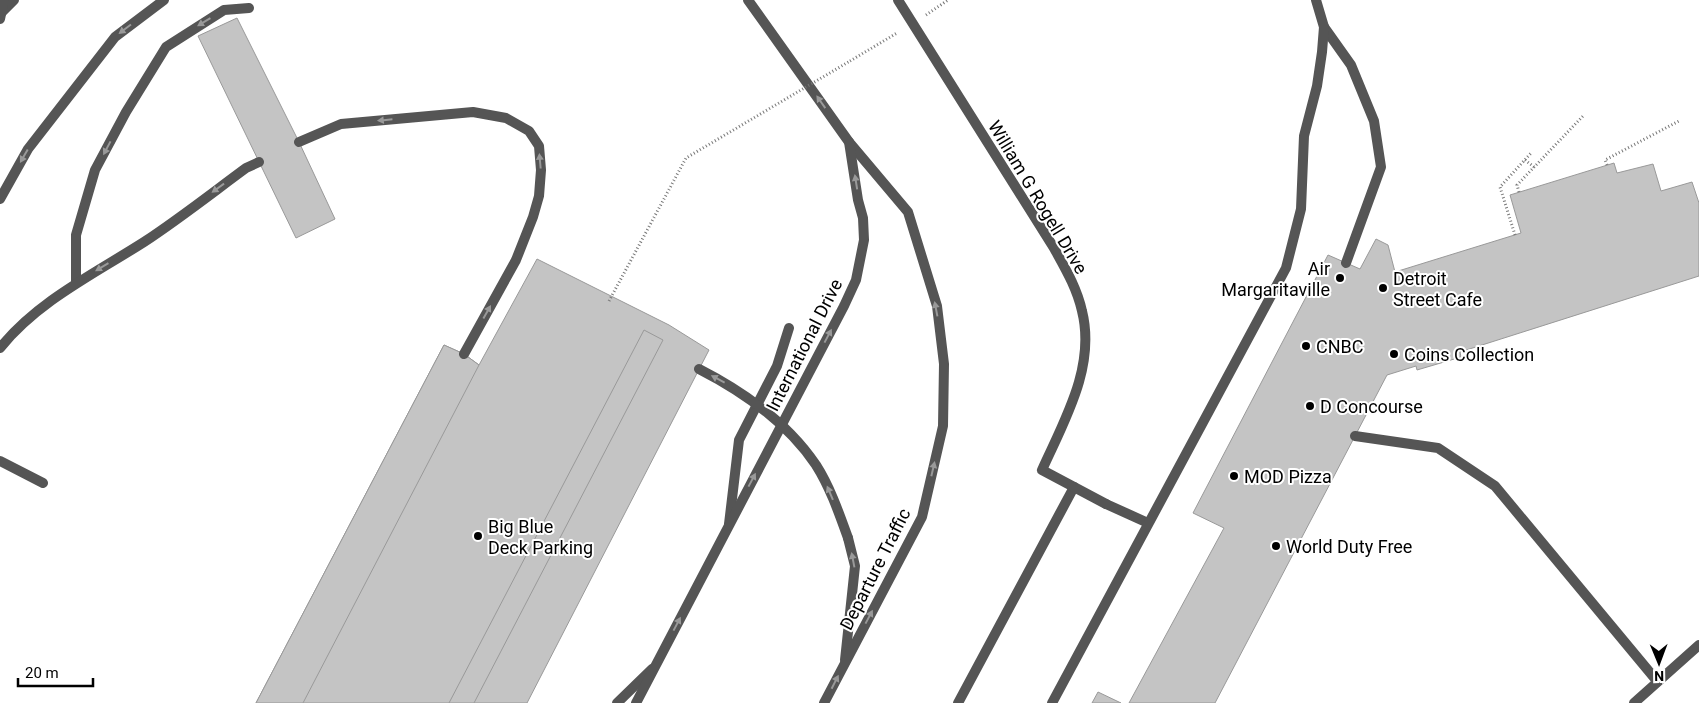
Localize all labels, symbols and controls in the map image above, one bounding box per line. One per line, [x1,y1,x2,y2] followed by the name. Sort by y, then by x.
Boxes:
[197,18,211,27] one-way arrow
[118,24,132,34] one-way arrow
[816,95,826,109] one-way arrow
[377,116,393,124] one-way arrow
[984,117,1092,277] street label: William G Rogell Drive
[103,140,111,155] one-way arrow
[20,149,29,163] one-way arrow
[536,153,544,169] one-way arrow
[851,174,859,190] one-way arrow
[211,183,225,193] one-way arrow
[1221,258,1330,300] place label: Air Margaritaville
[96,262,109,272] one-way arrow
[1393,268,1482,310] place label: Detroit Street Cafe
[1334,272,1346,284] marker: Air Margaritaville
[762,275,846,415] street label: International Drive
[1377,282,1389,294] marker: Detroit Street Cafe
[932,300,940,316] one-way arrow
[483,304,491,319] one-way arrow
[824,329,832,343] one-way arrow
[1316,336,1364,357] place label: CNBC
[1300,340,1312,352] marker: CNBC
[1404,344,1534,365] place label: Coins Collection
[1388,348,1400,360] marker: Coins Collection
[711,375,726,383] one-way arrow
[1320,396,1423,417] place label: D Concourse
[1304,400,1316,412] marker: D Concourse
[929,462,937,477] one-way arrow
[1244,466,1332,487] place label: MOD Pizza
[1228,470,1240,482] marker: MOD Pizza
[748,473,756,487] one-way arrow
[825,486,833,500] one-way arrow
[835,505,915,633] street label: Departure Traffic
[488,516,593,558] place label: Big Blue Deck Parking
[472,530,484,542] marker: Big Blue Deck Parking
[1286,536,1412,557] place label: World Duty Free
[1270,540,1282,552] marker: World Duty Free
[849,552,857,567] one-way arrow
[864,610,873,624] one-way arrow
[673,616,681,631] one-way arrow
[1634,638,1684,688] north arrow
[18,656,92,688] scale bar
[25,664,59,682] text: 20 m
[1654,668,1664,684] text: N
[831,674,839,689] one-way arrow

